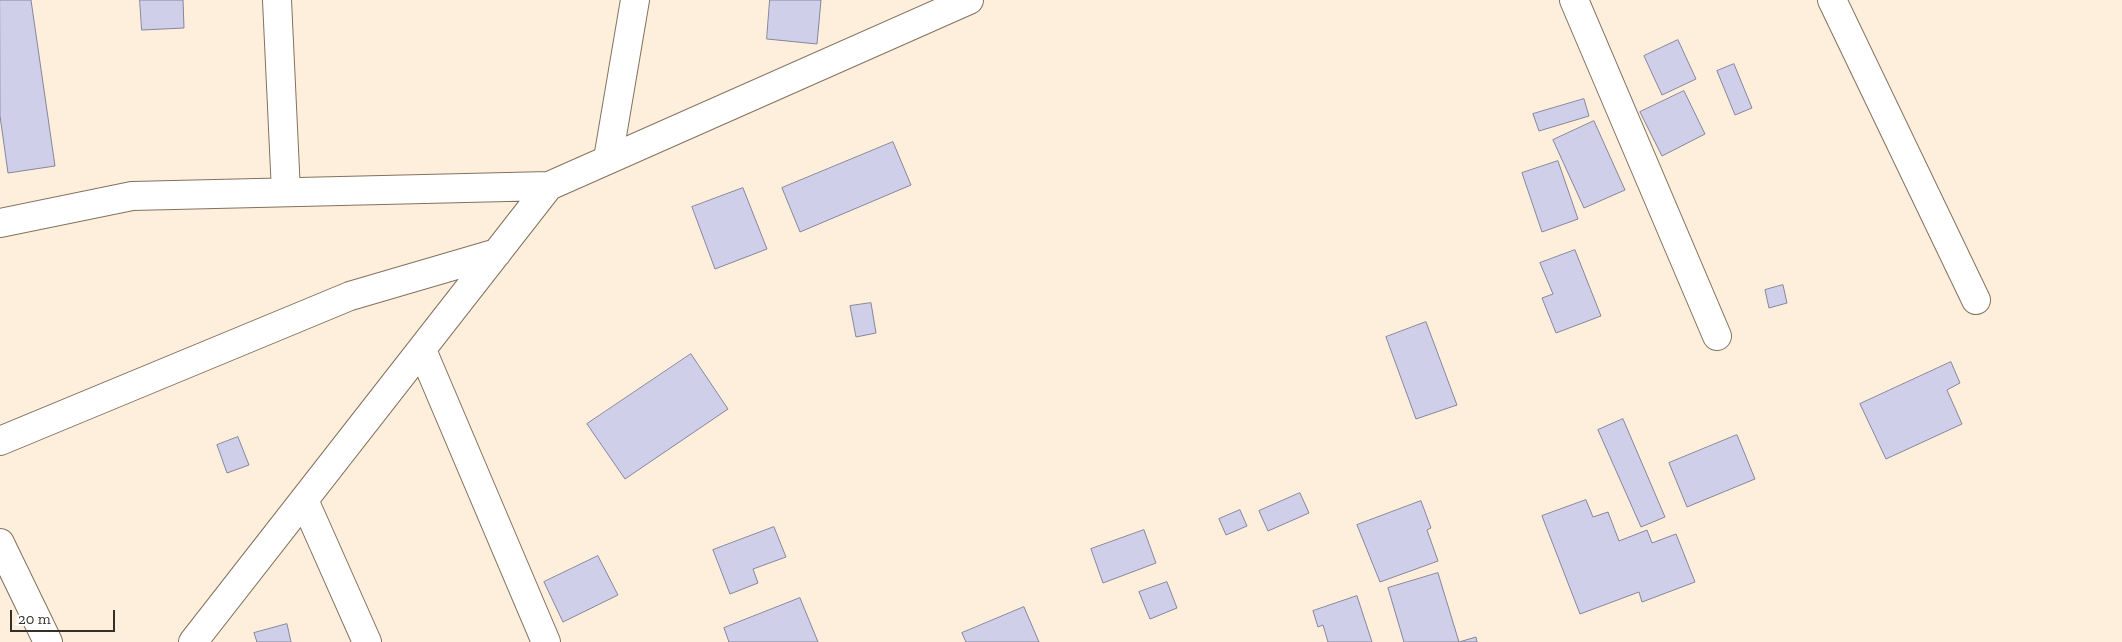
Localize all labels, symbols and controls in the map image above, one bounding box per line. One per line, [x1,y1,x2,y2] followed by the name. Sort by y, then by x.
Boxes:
[12,600,118,632] scale bar
[18,610,51,628] text: 20 m

